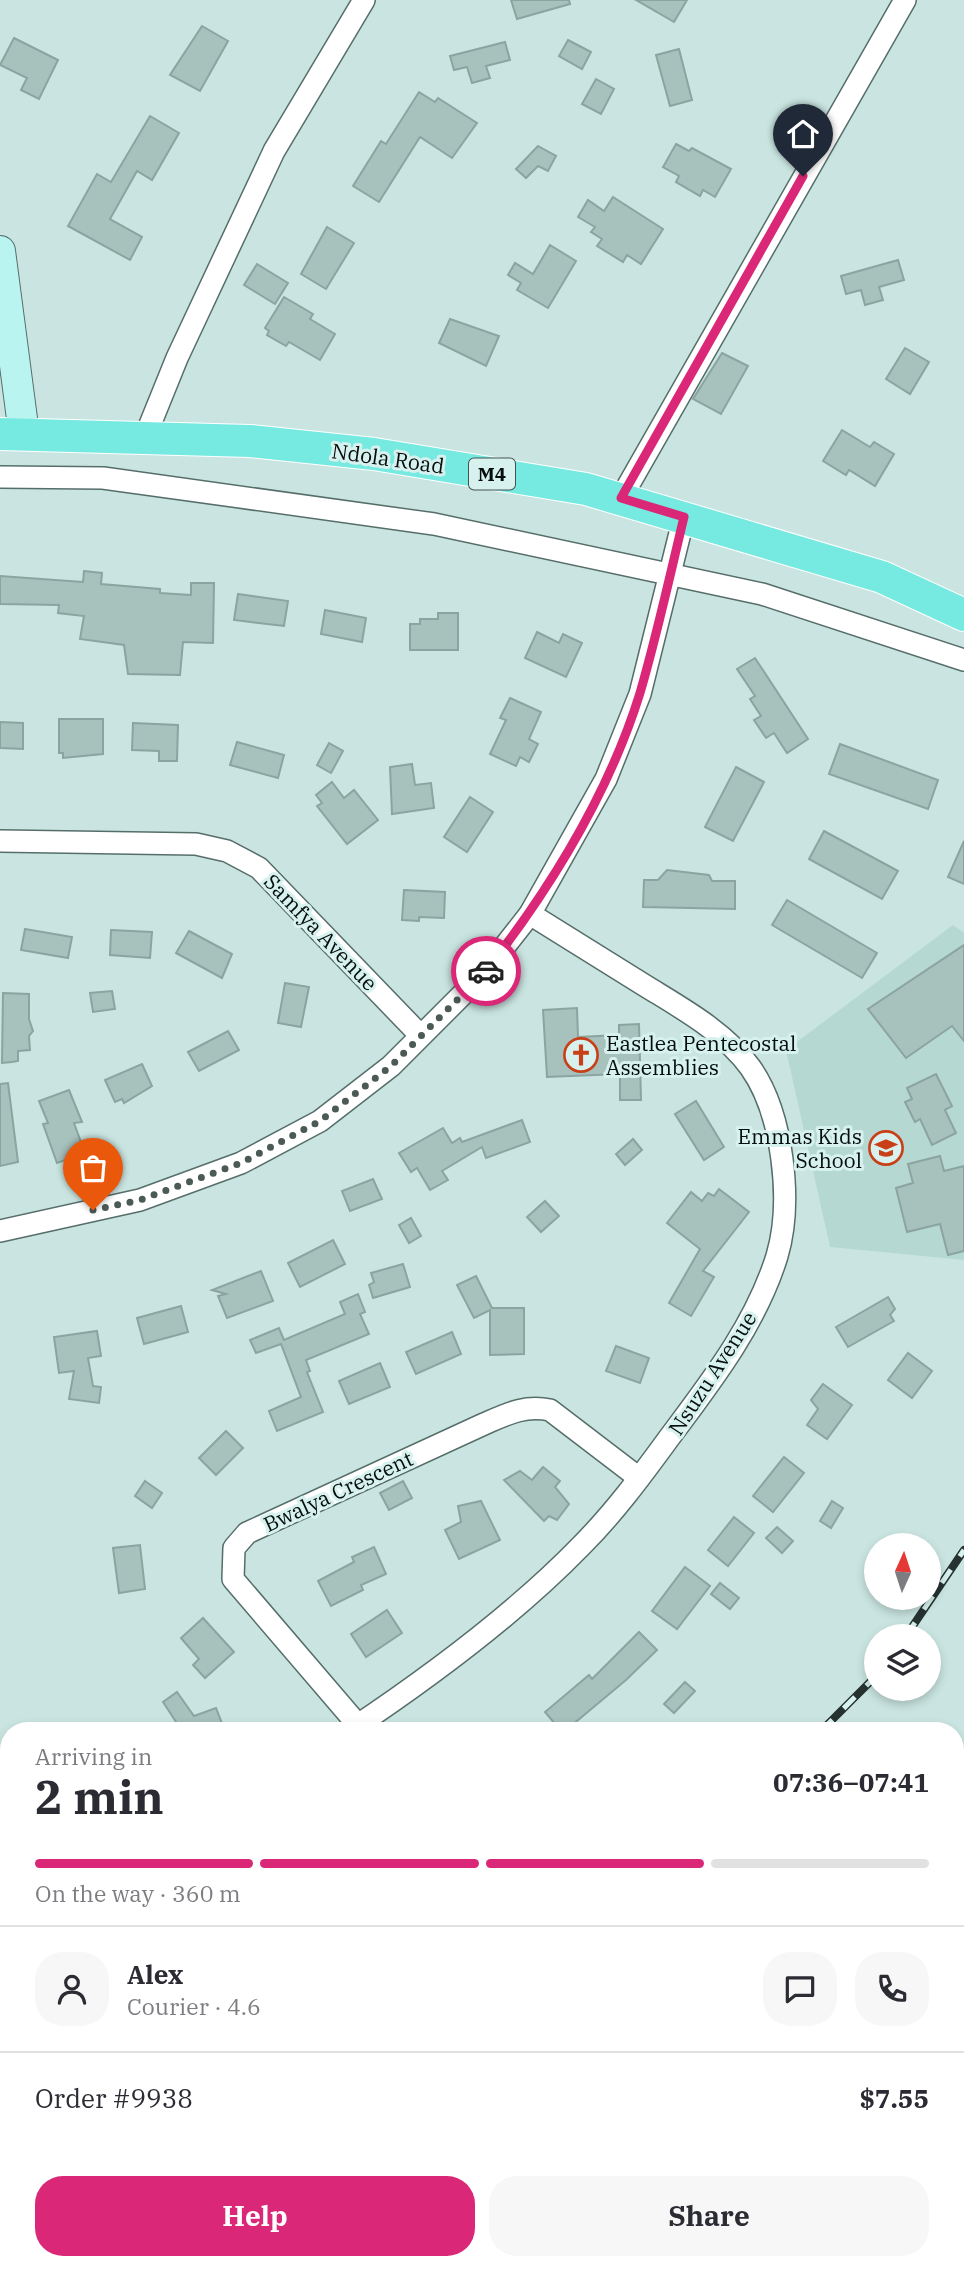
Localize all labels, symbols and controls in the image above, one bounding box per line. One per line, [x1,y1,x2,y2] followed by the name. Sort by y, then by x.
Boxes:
[773,104,833,176] pin
[784,115,822,153] icon: home
[330,436,446,480] street label: Ndola Road
[469,458,515,489] road number: M4
[258,868,384,996] street label: Samfya Avenue
[451,936,521,1006] courier
[467,952,505,990] icon: car
[606,1029,796,1081] place label: Eastlea Pentecostal Assemblies
[562,1036,600,1074] church icon: Eastlea Pentecostal Assemblies
[737,1122,862,1174] place label: Emmas Kids School
[867,1129,905,1167] school or university icon: Emmas Kids School
[63,1138,123,1210] pin
[74,1149,112,1187] icon: bag
[662,1306,762,1440] street label: Nsuzu Avenue
[259,1444,417,1538] street label: Bwalya Crescent
[864,1533,942,1610] north arrow
[864,1533,941,1701] map controls
[864,1624,941,1701] button: layers
[35,1741,152,1771] text: Arriving in
[773,1765,929,1799] text: 07:36–07:41
[35,1767,164,1827] text: 2 min
[35,1878,241,1908] text: On the way · 360 m
[35,1952,109,2026] button: person
[763,1952,837,2026] button: chat
[855,1952,929,2026] button: phone
[127,1957,183,1991] text: Alex
[127,1991,261,2021] text: Courier · 4.6
[35,2081,193,2115] text: Order #9938
[859,2081,929,2115] text: $7.55
[35,2176,475,2256] button: Help
[489,2176,929,2256] button: Share

